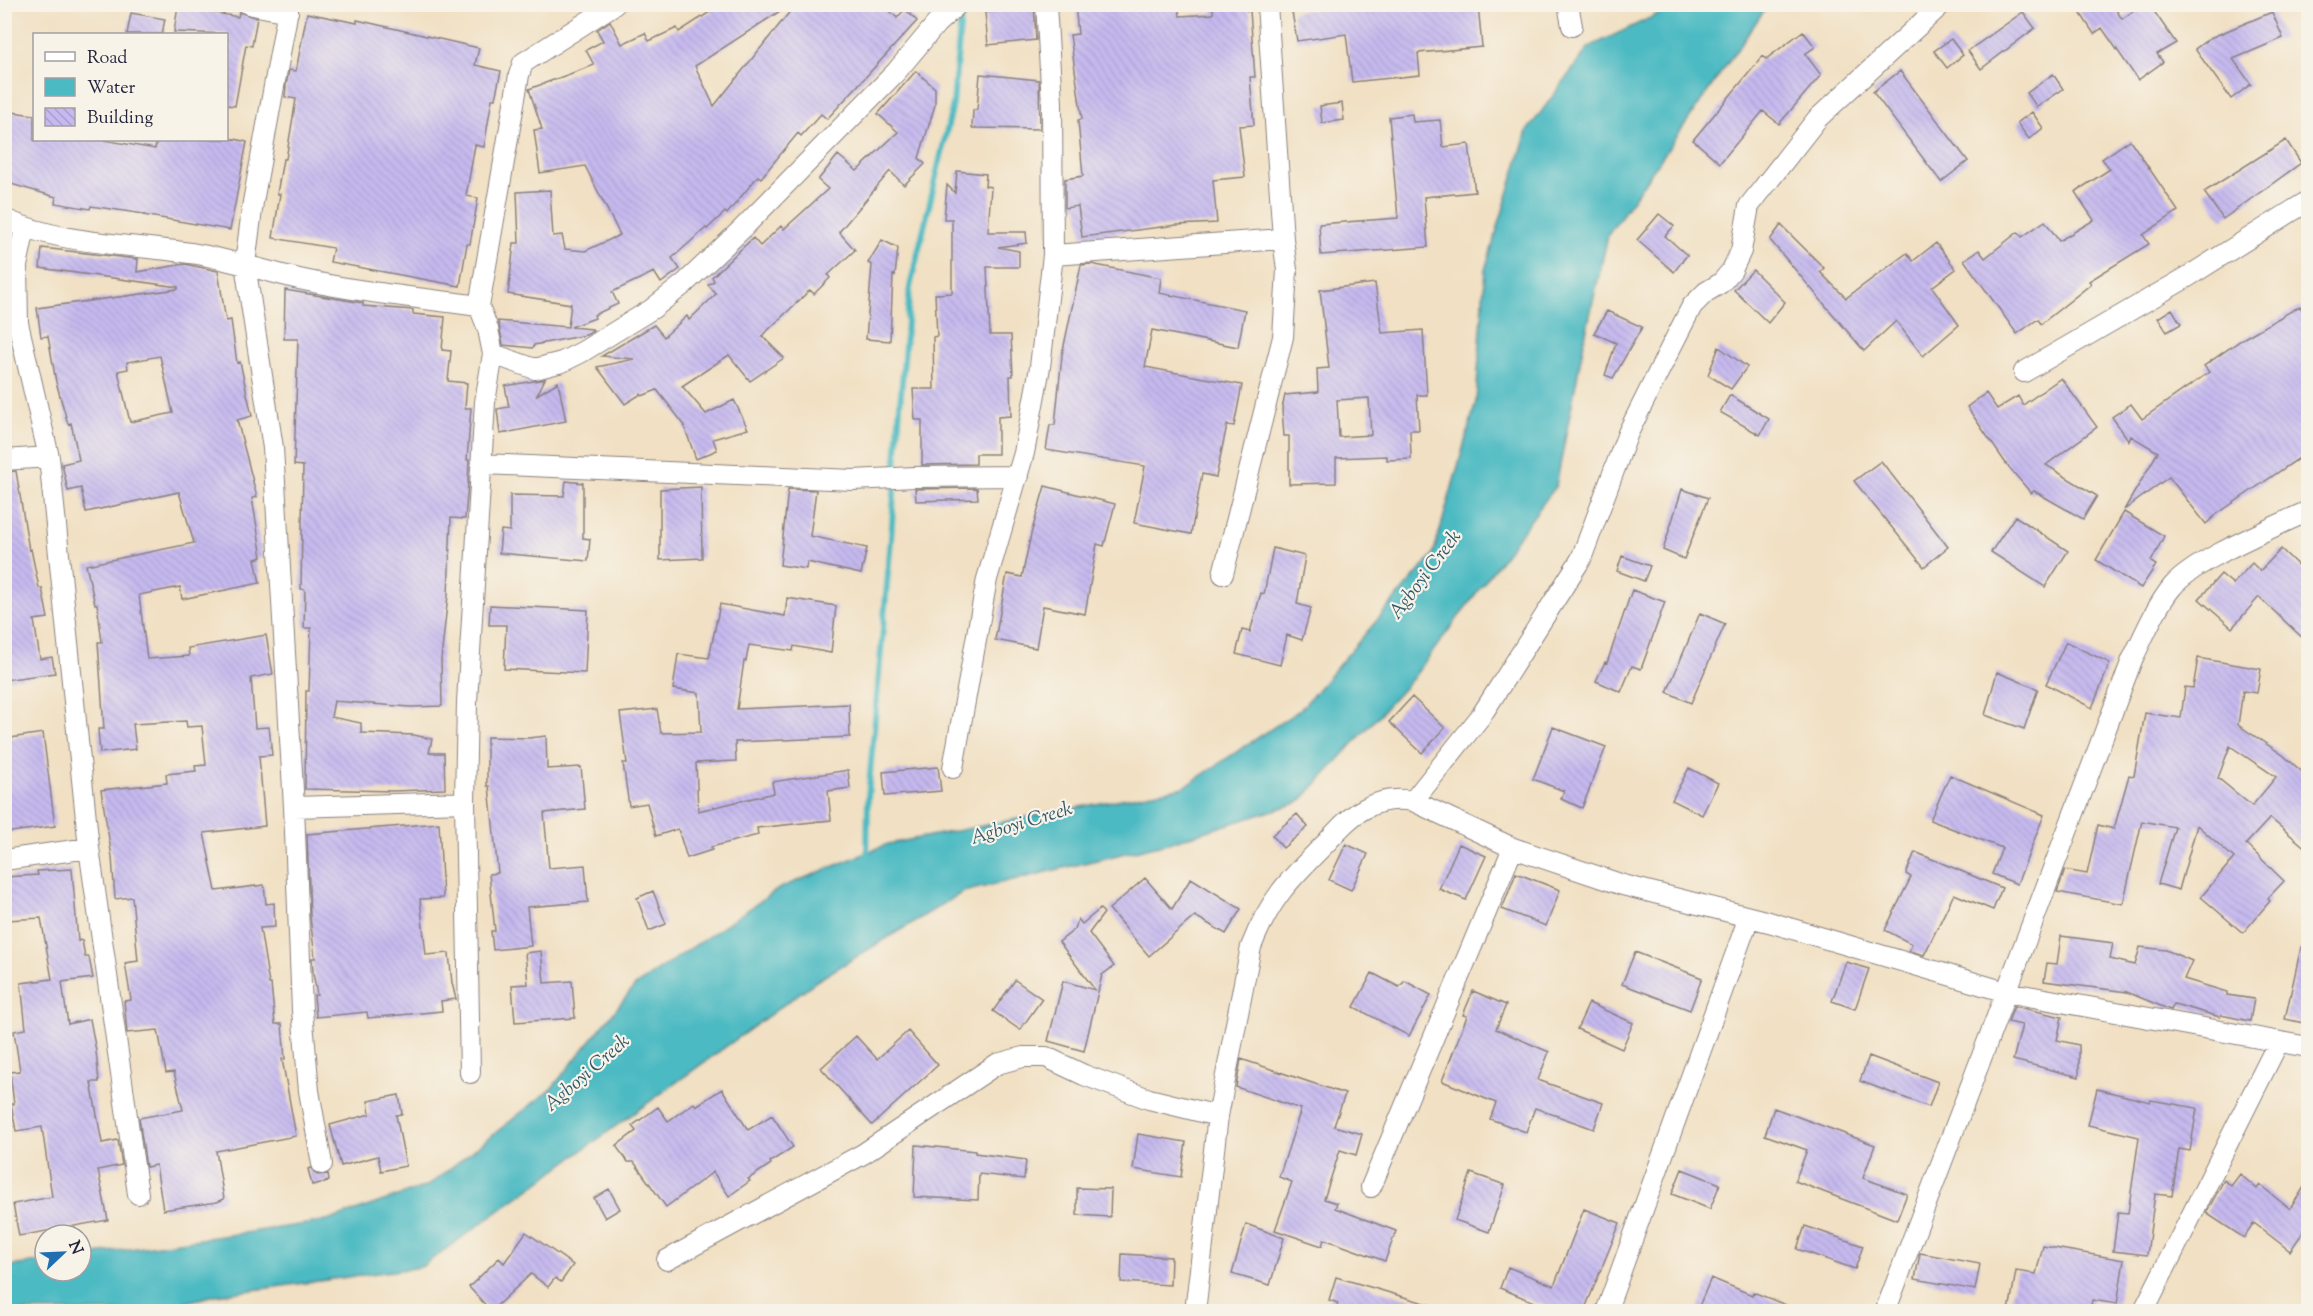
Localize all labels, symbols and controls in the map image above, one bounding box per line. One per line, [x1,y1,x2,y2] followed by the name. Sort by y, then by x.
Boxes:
[33,33,228,141] legend
[87,46,127,72] text: Road
[87,76,136,102] text: Water
[87,106,153,132] text: Building
[1383,525,1469,626] water label: Agboyi Creek
[967,795,1076,854] water label: Agboyi Creek
[538,1028,637,1119] water label: Agboyi Creek
[33,1223,93,1283] north arrow
[61,1238,88,1259] text: N

